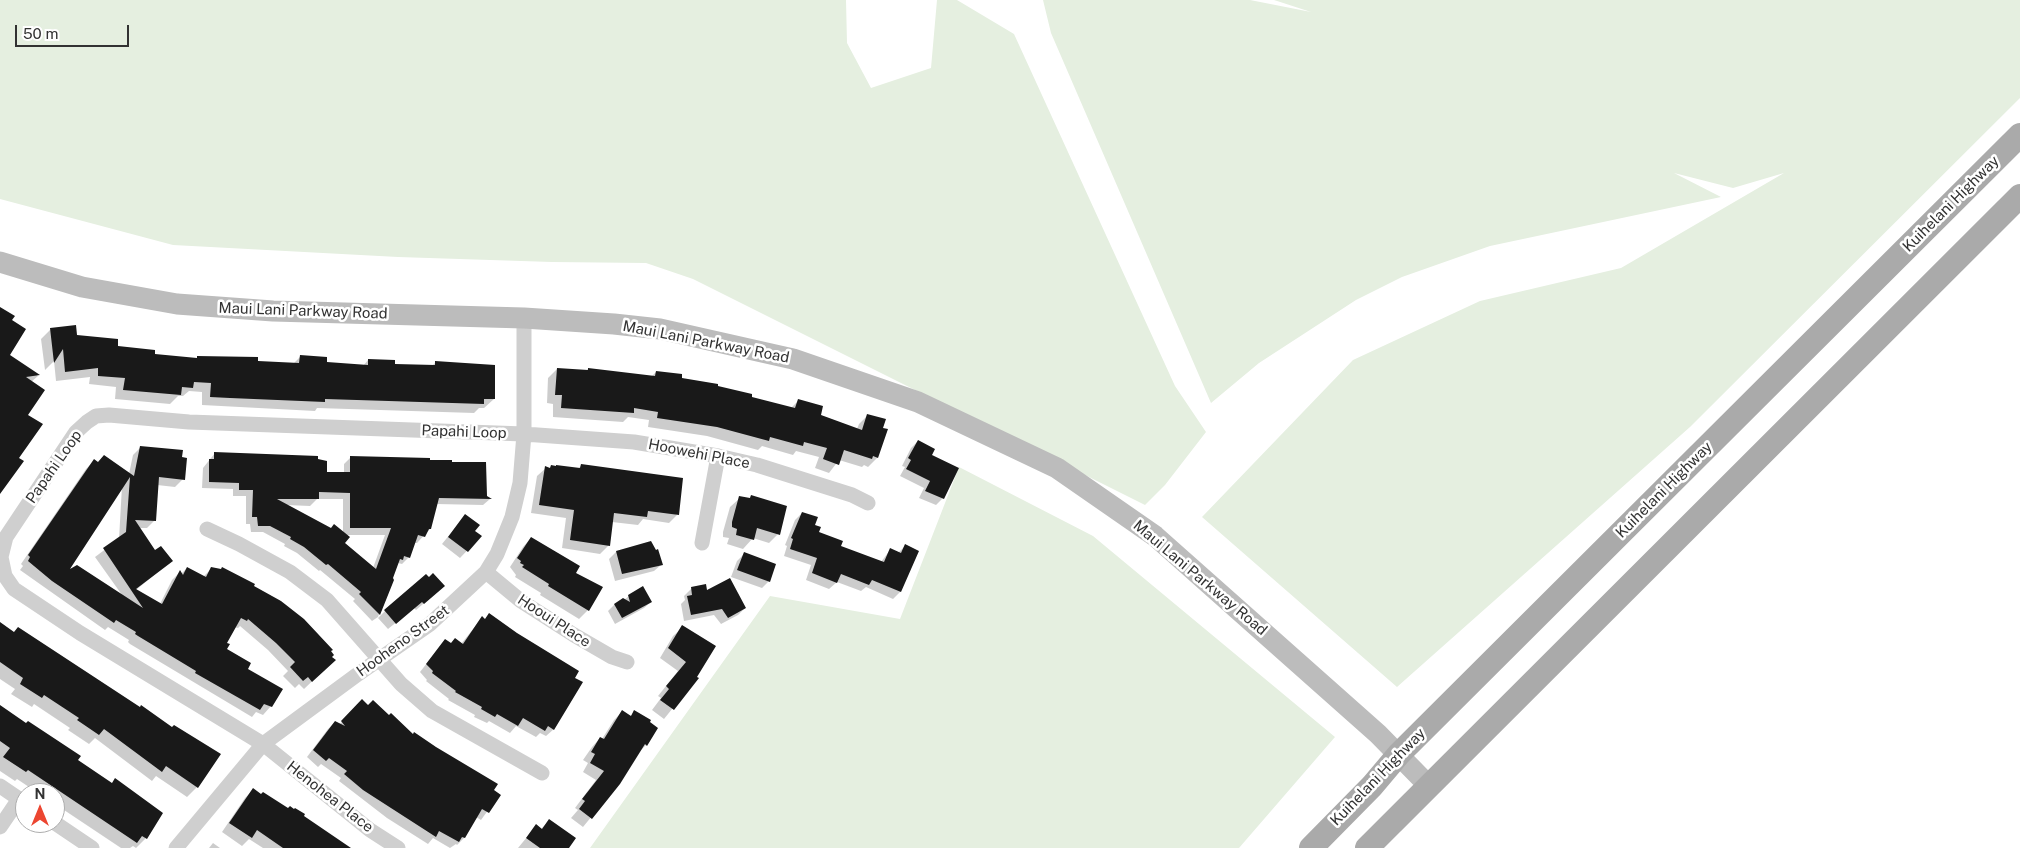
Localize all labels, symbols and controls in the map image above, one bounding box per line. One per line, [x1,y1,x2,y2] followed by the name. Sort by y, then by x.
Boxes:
[18,15,131,47] scale bar
[23,25,58,42] text: 50 m
[1899,152,2003,256] street label: Kuihelani Highway
[218,299,388,323] street label: Maui Lani Parkway Road
[621,317,791,367] street label: Maui Lani Parkway Road
[421,422,507,442] street label: Papahi Loop
[22,427,86,507] street label: Papahi Loop
[647,435,751,473] street label: Hoowehi Place
[1612,438,1716,542] street label: Kuihelani Highway
[1129,517,1271,639] street label: Maui Lani Parkway Road
[514,591,594,651] street label: Hooui Place
[353,601,453,681] street label: Hooheno Street
[1327,724,1429,830] street label: Kuihelani Highway
[283,758,377,836] street label: Henohea Place
[15,783,65,833] north arrow
[35,786,45,802] text: N

